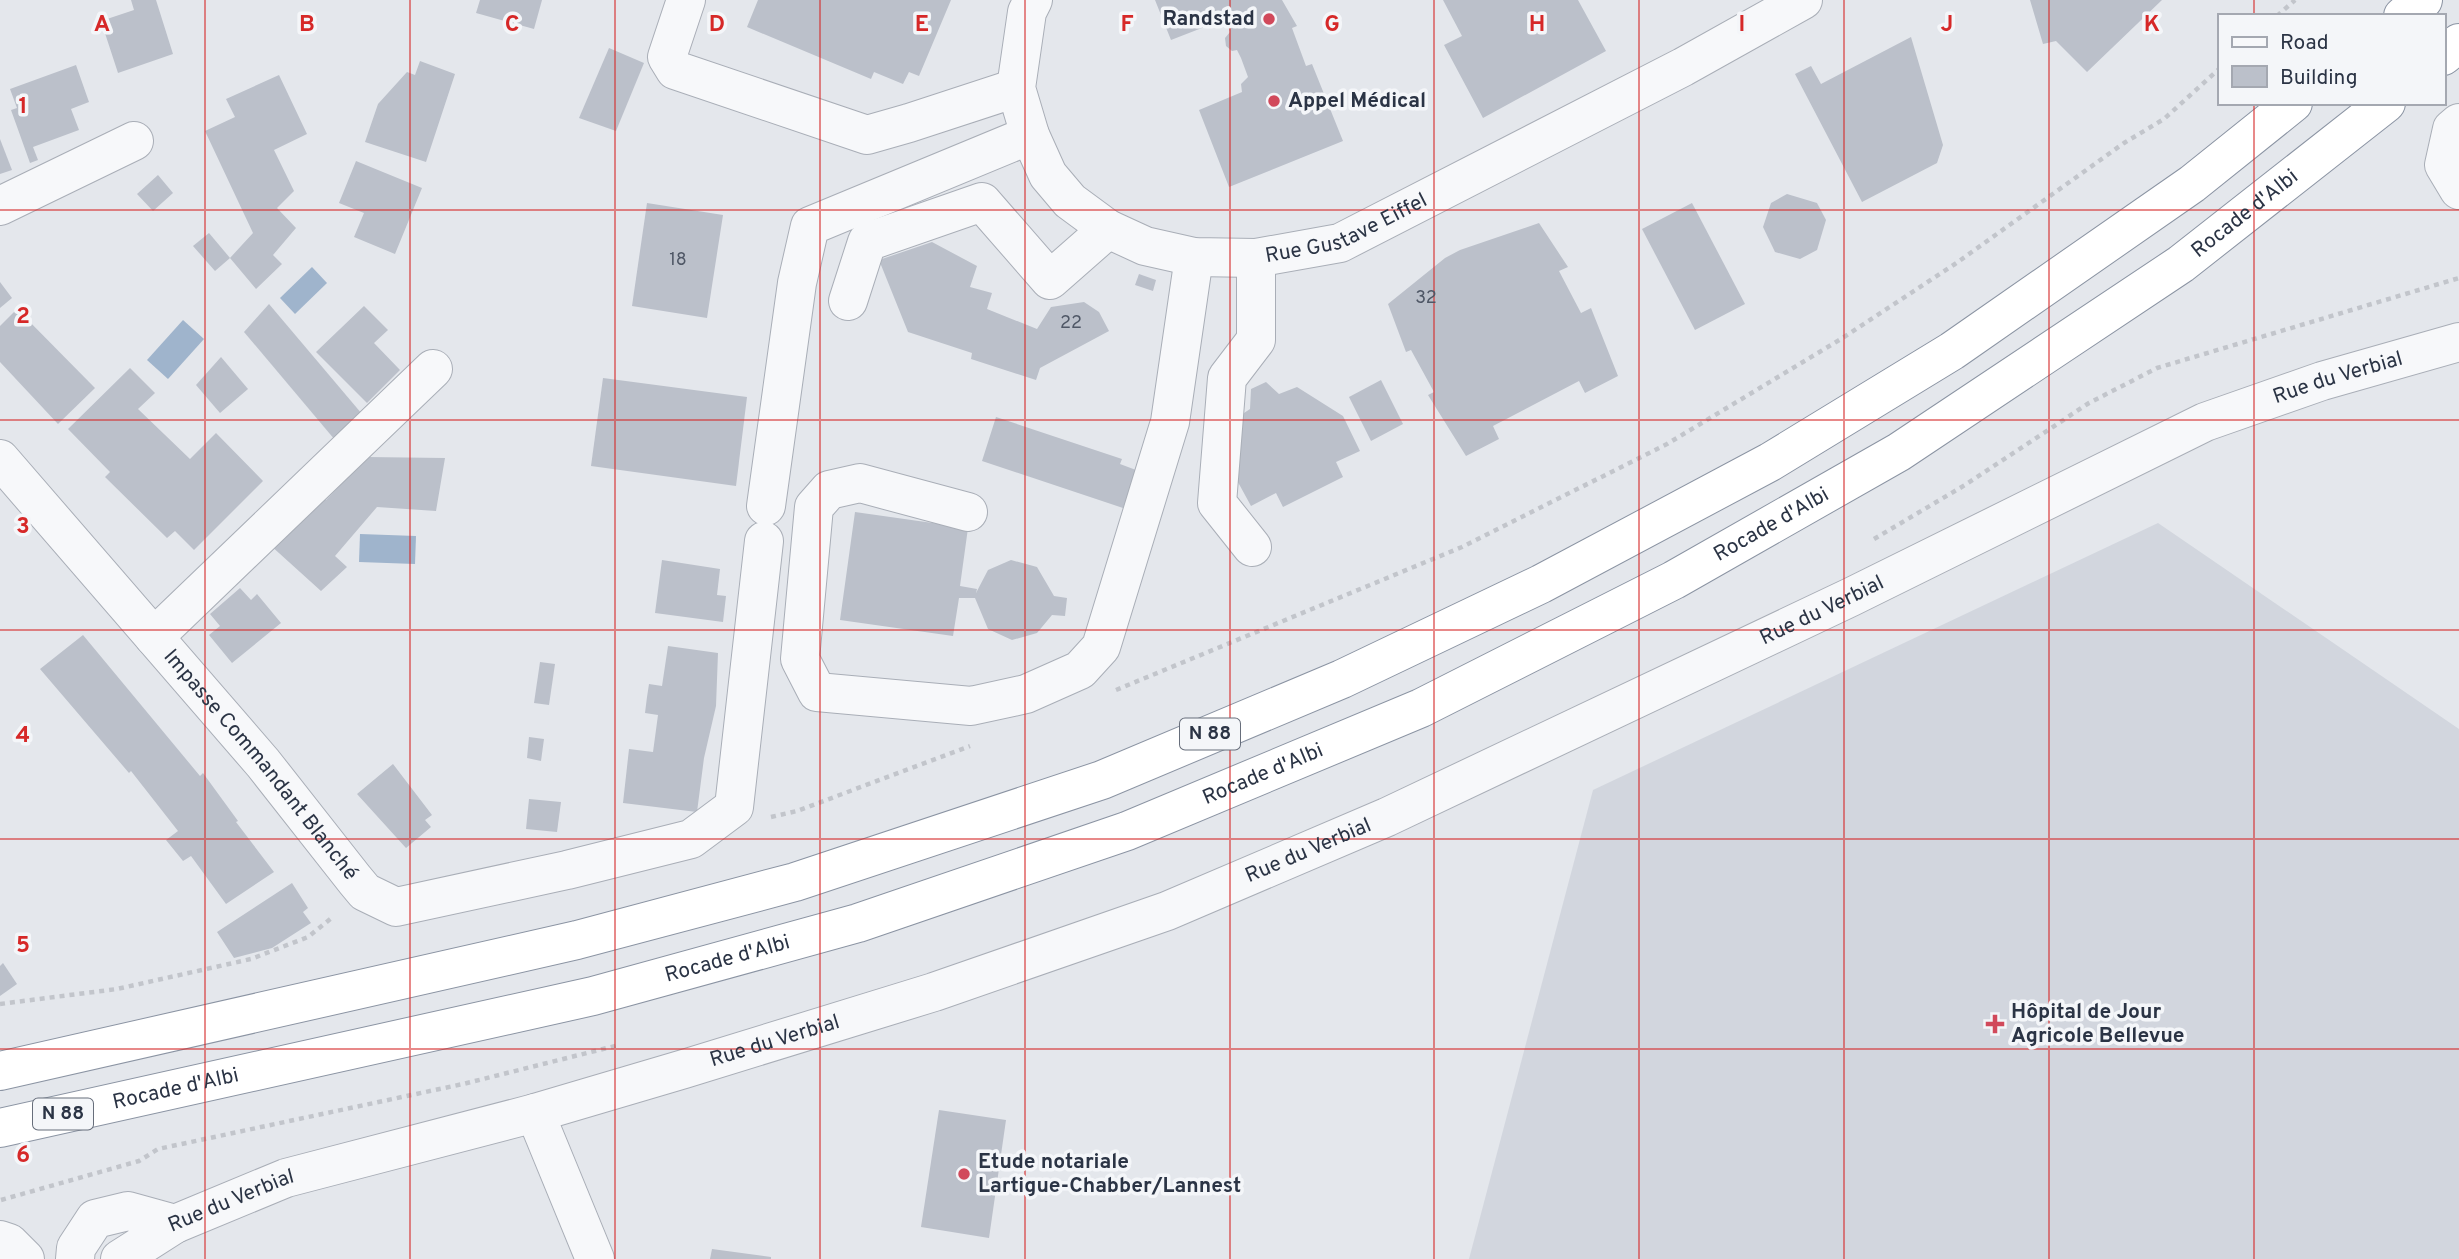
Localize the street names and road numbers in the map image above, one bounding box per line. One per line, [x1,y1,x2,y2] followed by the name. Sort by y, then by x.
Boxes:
[2186,163,2304,264] street label: Rocade d'Albi
[1263,187,1432,270] street label: Rue Gustave Eiffel
[2269,345,2406,411] street label: Rue du Verbial
[1709,481,1834,568] street label: Rocade d'Albi
[1756,569,1888,652] street label: Rue du Verbial
[157,644,364,886] street label: Impasse Commandant Blanché
[1180,719,1240,750] road number: N 88
[1198,737,1327,811] street label: Rocade d'Albi
[1241,812,1375,889] street label: Rue du Verbial
[662,929,793,989] street label: Rocade d'Albi
[707,1008,843,1074] street label: Rue du Verbial
[110,1062,241,1116] street label: Rocade d'Albi
[33,1098,93,1130] road number: N 88
[164,1163,297,1239] street label: Rue du Verbial

